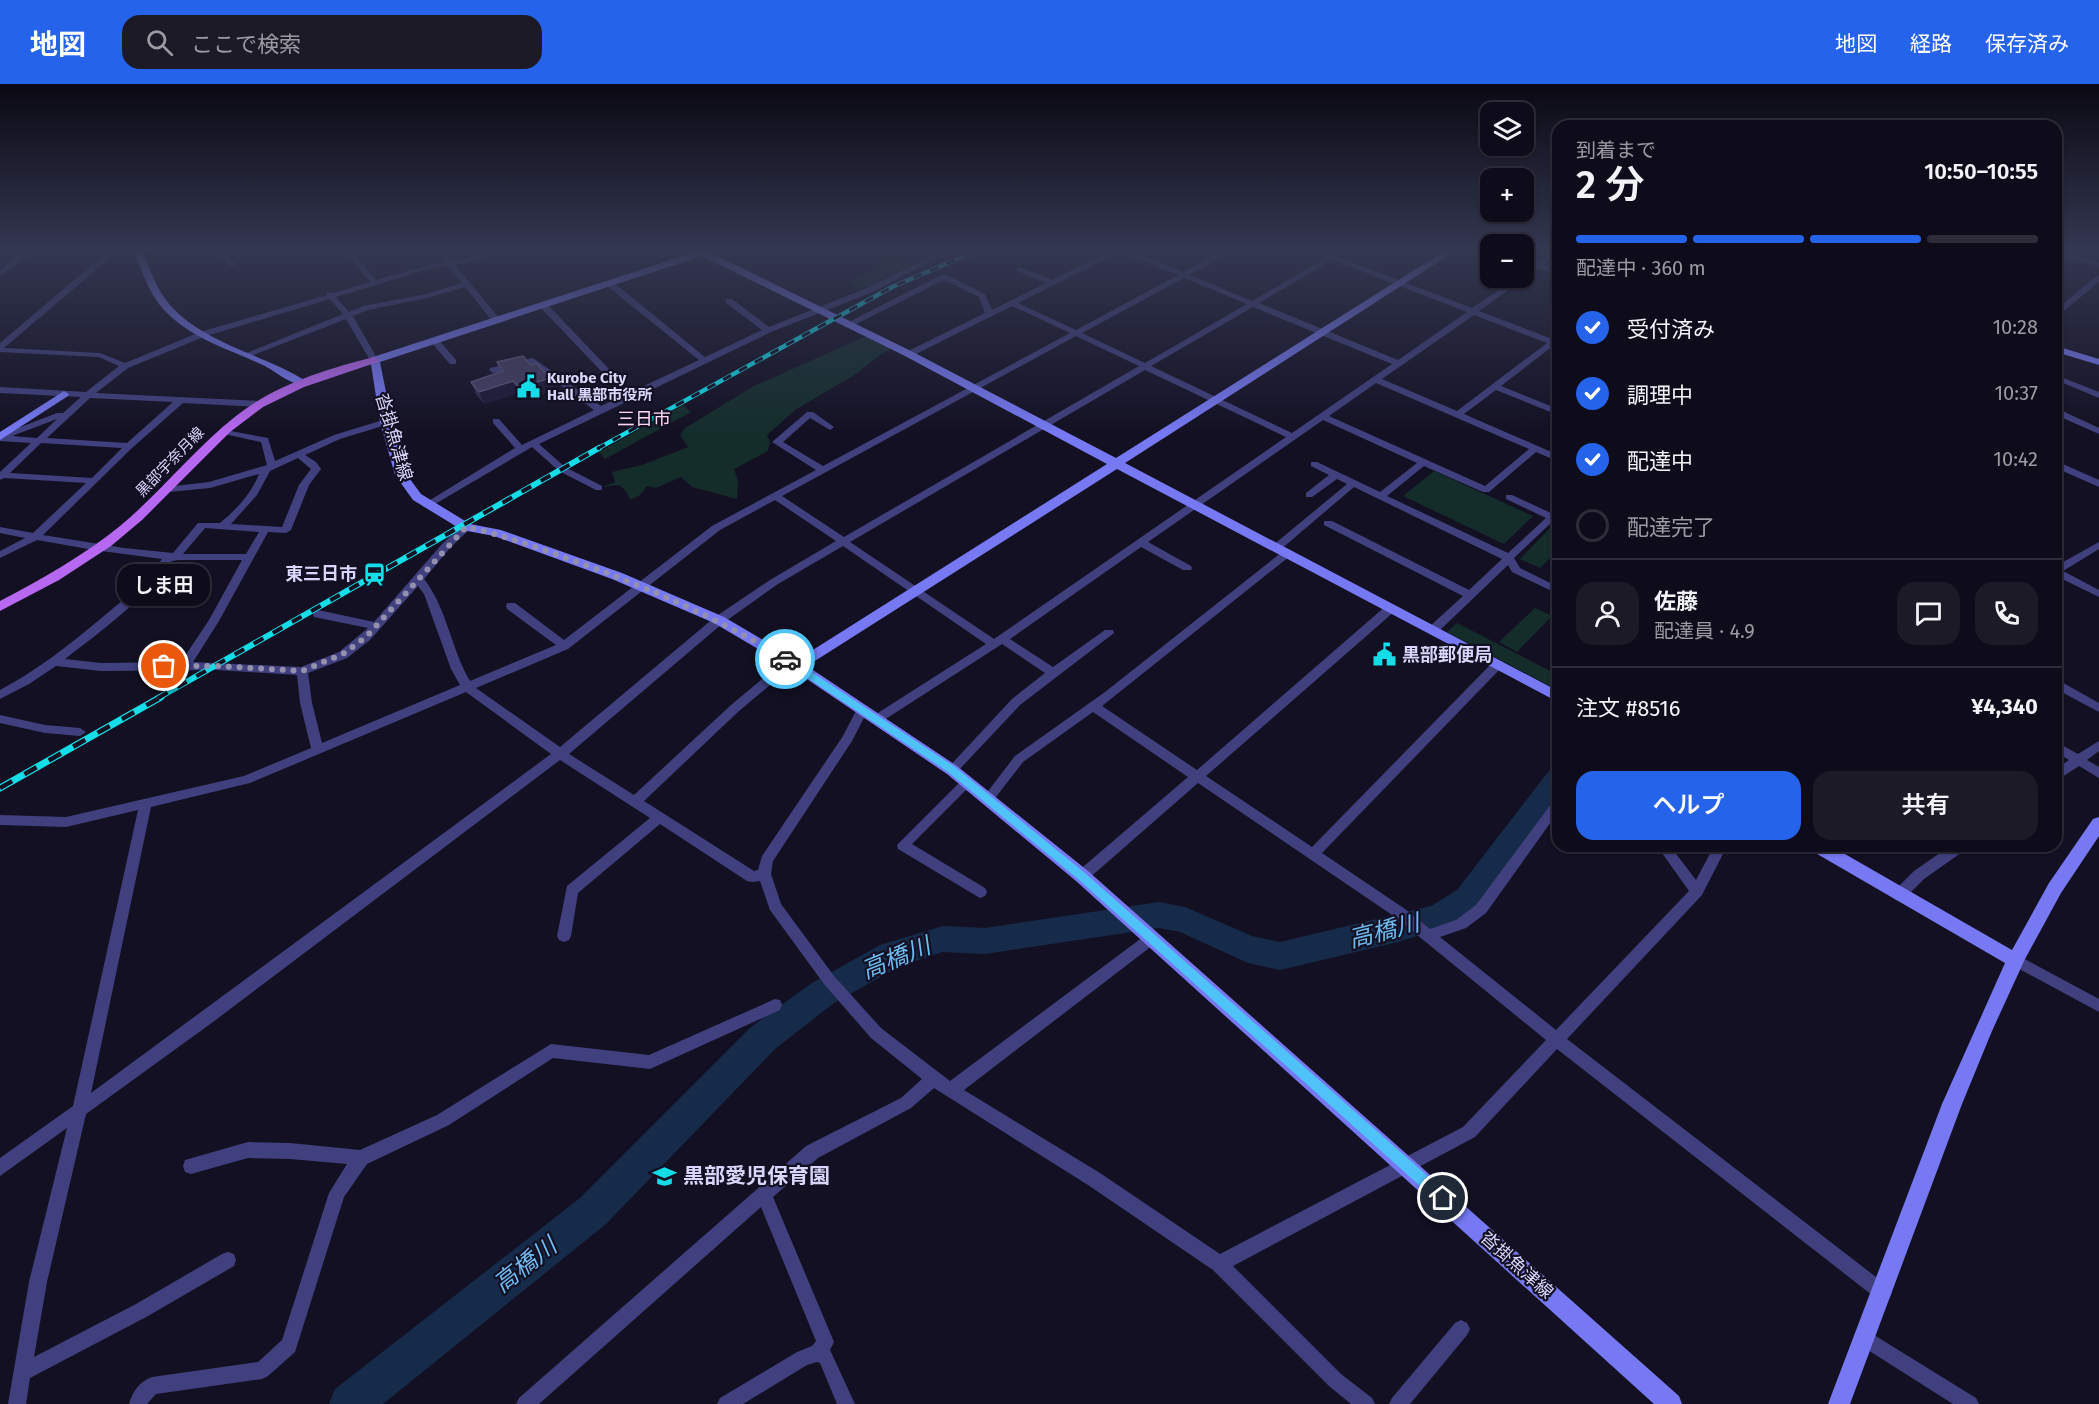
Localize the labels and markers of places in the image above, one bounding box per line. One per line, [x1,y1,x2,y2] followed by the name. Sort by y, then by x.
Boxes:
[547,369,653,404] place label: Kurobe City Hall 黒部市役所
[516,374,542,400] public building icon: Kurobe City Hall 黒部市役所
[362,561,388,587] station icon: 東三日市
[285,563,357,585] place label: 東三日市
[118,564,210,606] callout: しま田
[138,640,189,691] pin
[1371,642,1397,668] public building icon: 黒部郵便局
[1402,644,1492,666] place label: 黒部郵便局
[652,1163,678,1189] school or university icon: 黒部愛児保育園
[683,1163,830,1189] place label: 黒部愛児保育園
[1417,1172,1468,1223] pin

